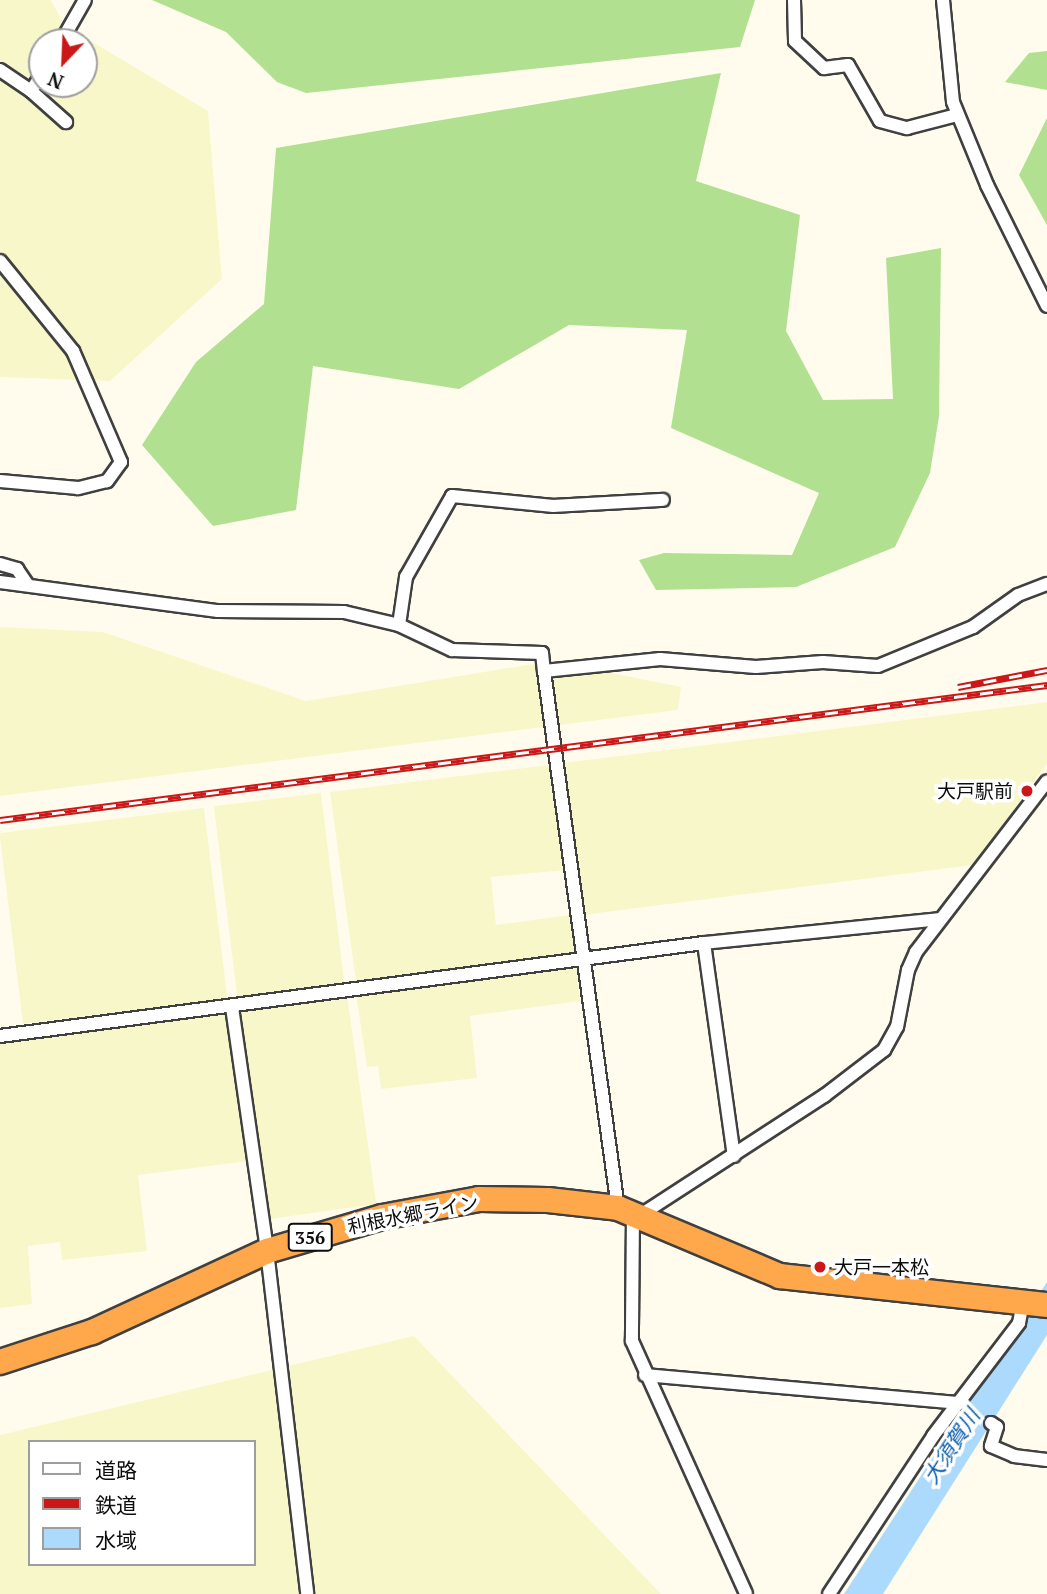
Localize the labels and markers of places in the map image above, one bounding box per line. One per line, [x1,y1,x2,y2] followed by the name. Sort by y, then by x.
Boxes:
[937,780,1013,802] place label: 大戸駅前
[1019,783,1035,799] marker: 大戸駅前
[834,1256,929,1278] place label: 大戸一本松
[812,1259,828,1275] marker: 大戸一本松

